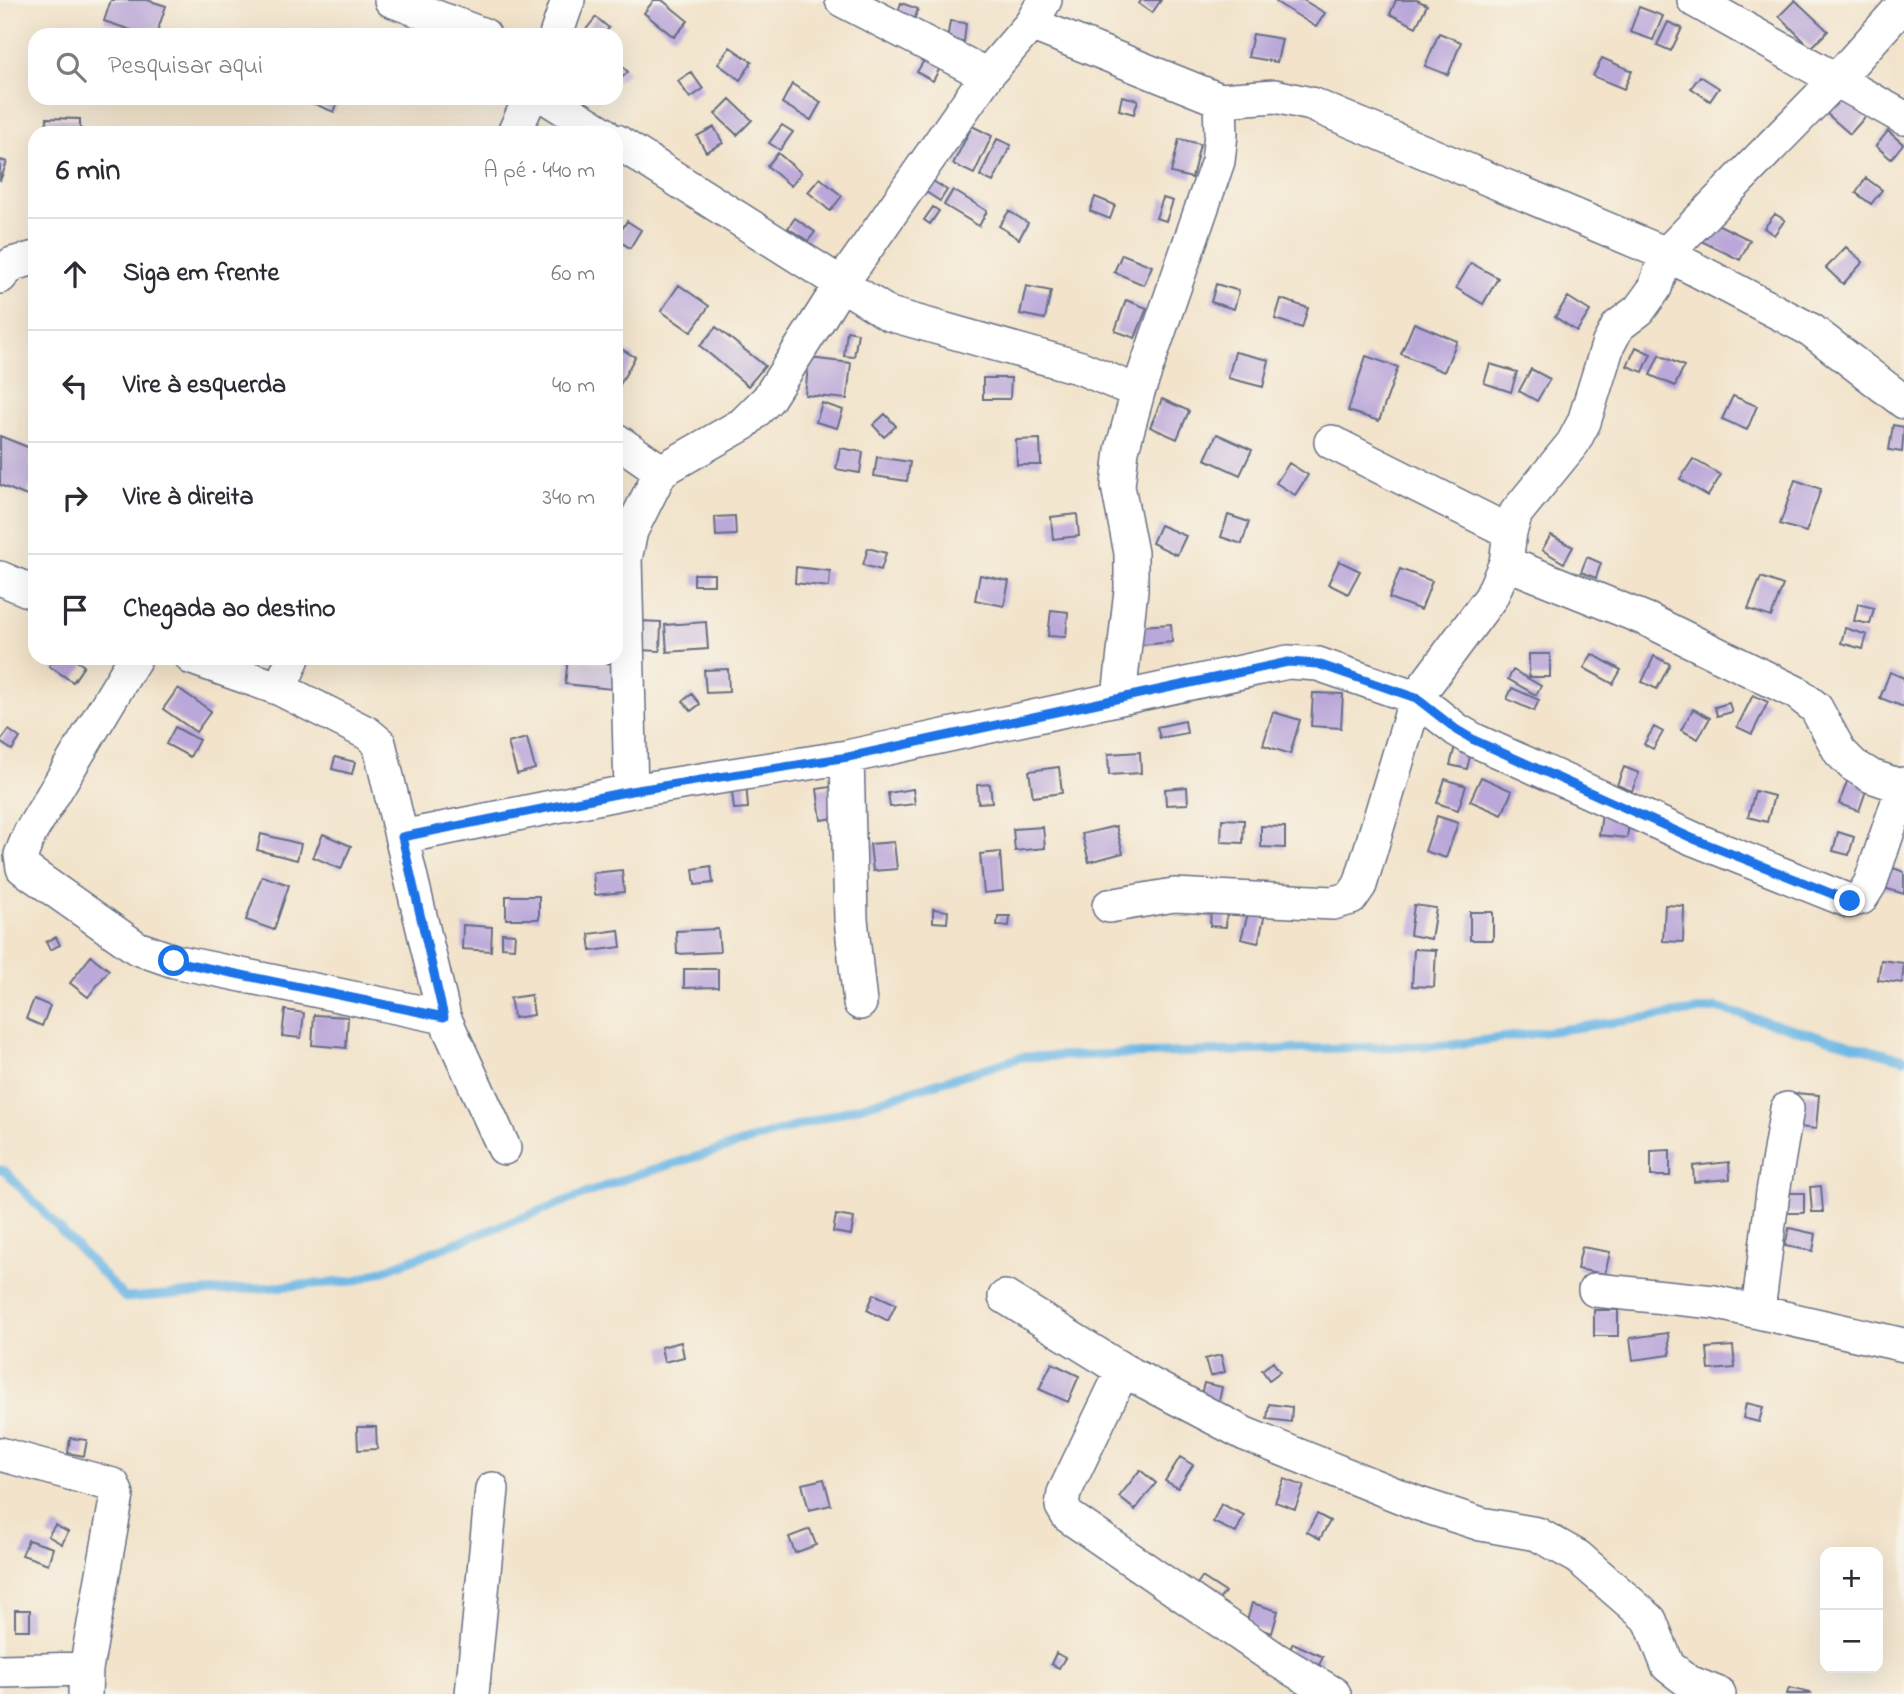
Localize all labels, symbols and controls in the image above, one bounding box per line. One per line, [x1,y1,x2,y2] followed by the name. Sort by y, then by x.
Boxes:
[28,28,623,105] search box
[52,48,90,86] icon: search
[108,48,263,86] text: Pesquisar aqui
[56,150,120,194] text: 6 min
[483,155,595,188] text: A pé · 440 m
[56,255,94,293] icon: ahead
[123,255,279,293] text: Siga em frente
[551,258,595,291] text: 60 m
[56,367,94,405] icon: left
[123,367,286,405] text: Vire à esquerda
[552,370,595,403] text: 40 m
[56,479,94,517] icon: right
[123,479,254,517] text: Vire à direita
[542,482,595,515] text: 340 m
[56,591,94,629] icon: arrive
[123,591,335,629] text: Chegada ao destino
[1834,885,1865,916] route end
[158,945,189,976] route start
[1820,1547,1883,1673] map controls
[1820,1547,1883,1610] button: +
[1820,1610,1883,1673] button: −

